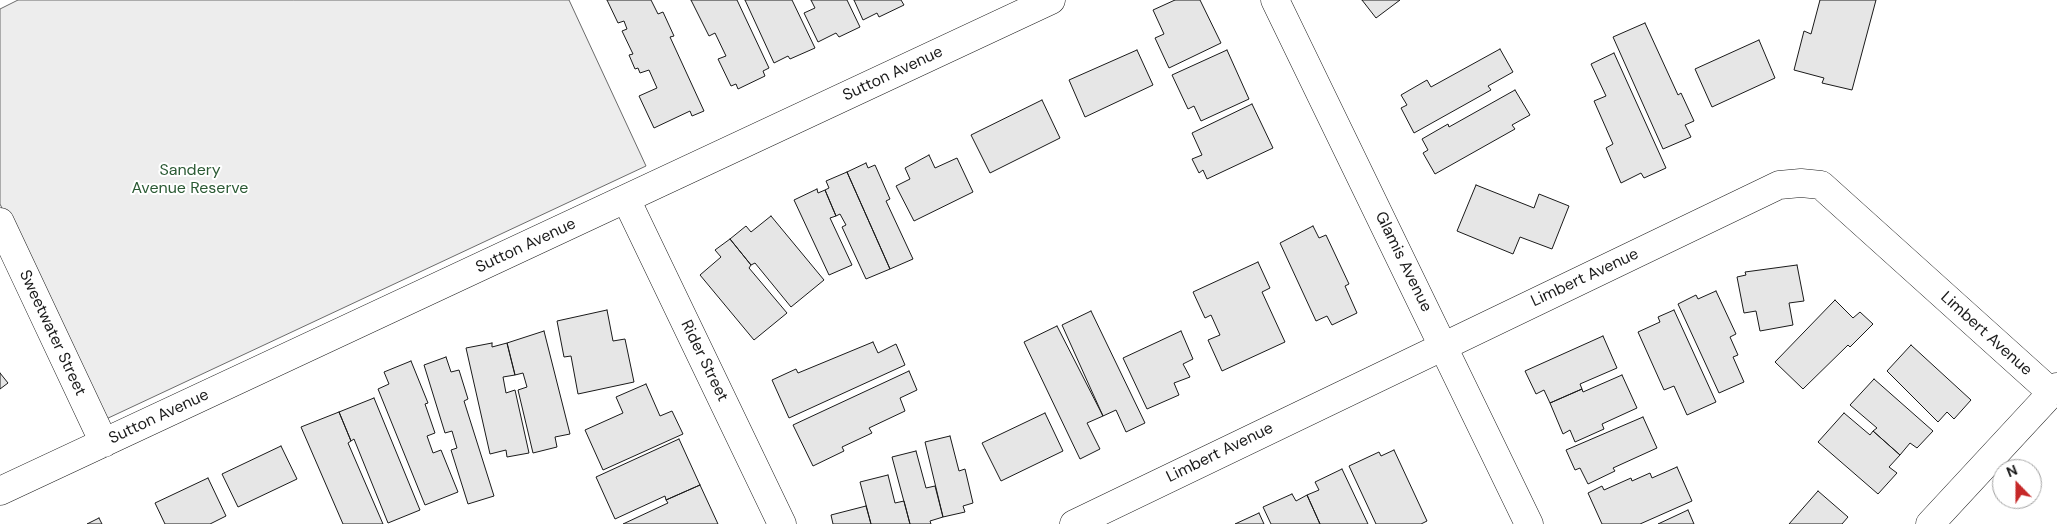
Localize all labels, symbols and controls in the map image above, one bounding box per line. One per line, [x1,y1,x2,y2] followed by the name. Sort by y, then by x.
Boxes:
[840,42,946,106] street label: Sutton Avenue
[132,161,248,199] park label: Sandery Avenue Reserve
[1370,209,1436,315] street label: Glamis Avenue
[473,214,579,278] street label: Sutton Avenue
[1528,245,1642,311] street label: Limbert Avenue
[14,267,90,399] street label: Sweetwater Street
[1936,288,2036,380] street label: Limbert Avenue
[676,317,732,405] street label: Rider Street
[106,385,212,449] street label: Sutton Avenue
[1163,419,1277,487] street label: Limbert Avenue
[1992,459,2042,509] north arrow
[2004,461,2020,481] text: N

